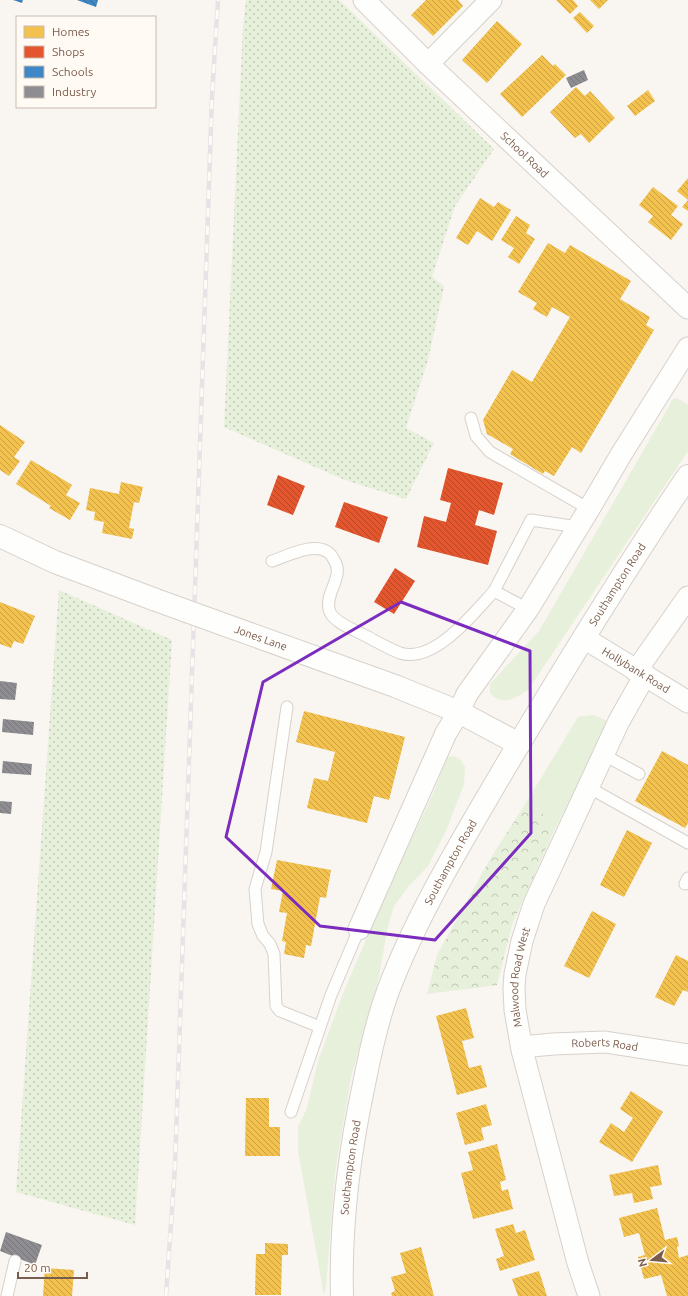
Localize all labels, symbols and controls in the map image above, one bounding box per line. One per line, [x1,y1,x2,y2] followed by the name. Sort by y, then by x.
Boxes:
[16,16,156,108] legend
[52,25,90,38] text: Homes
[52,45,84,58] text: Shops
[52,65,93,78] text: Schools
[52,85,97,98] text: Industry
[498,129,551,180] street label: School Road
[586,541,648,628] street label: Southampton Road
[233,623,289,653] street label: Jones Lane
[600,645,672,695] street label: Hollybank Road
[422,818,479,907] street label: Southampton Road
[508,925,532,1028] street label: Malwood Road West
[571,1036,639,1053] street label: Roberts Road
[338,1119,363,1215] street label: Southampton Road
[632,1240,672,1280] north arrow
[18,1254,87,1280] scale bar
[635,1257,649,1268] text: N
[24,1261,51,1274] text: 20 m

